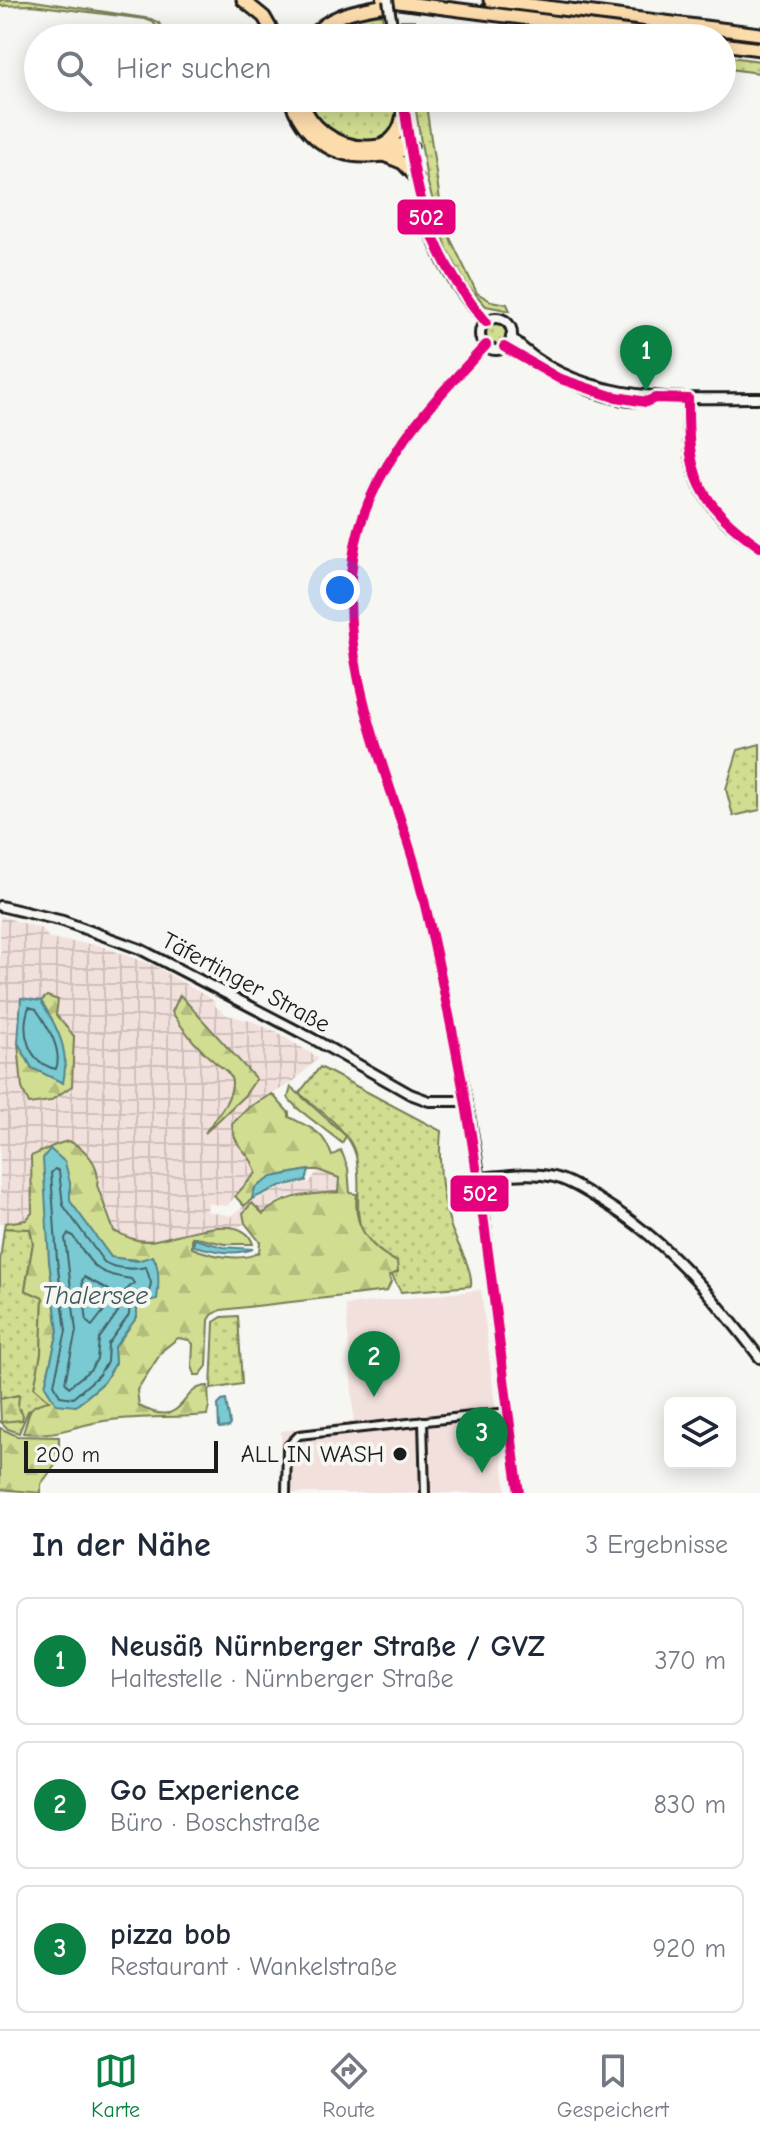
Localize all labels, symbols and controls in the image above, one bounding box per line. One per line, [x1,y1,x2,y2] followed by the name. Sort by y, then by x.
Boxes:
[24,24,736,112] search box
[52,46,96,90] icon: search
[116,51,271,86] text: Hier suchen
[396,198,457,236] line badge: 502
[408,205,444,231] text: 502
[620,325,672,391] pin: 1
[320,570,360,610] your location
[157,926,335,1038] street label: Täfertinger Straße
[449,1174,510,1213] line badge: 502
[462,1181,498,1207] text: 502
[42,1281,148,1311] water label: Thalersee
[348,1331,400,1397] pin: 2
[664,1397,736,1469] map controls
[664,1397,736,1469] button: layers
[456,1407,508,1473] pin: 3
[24,1437,218,1473] scale bar
[241,1440,384,1468] place label: ALL IN WASH
[36,1442,100,1468] text: 200 m
[391,1445,409,1463] marker: ALL IN WASH
[32,1525,211,1565] text: In der Nähe
[585,1530,728,1560] text: 3 Ergebnisse
[110,1629,545,1664] text: Neusäß Nürnberger Straße / GVZ
[55,1646,65,1676] text: 1
[655,1646,726,1676] text: 370 m
[110,1664,454,1694] text: Haltestelle · Nürnberger Straße
[110,1773,299,1808] text: Go Experience
[54,1790,66,1820] text: 2
[653,1790,726,1820] text: 830 m
[110,1808,320,1838] text: Büro · Boschstraße
[110,1917,231,1952] text: pizza bob
[54,1934,66,1964] text: 3
[653,1934,726,1964] text: 920 m
[110,1952,397,1982] text: Restaurant · Wankelstraße
[91,2049,140,2123] tab: Karte
[322,2049,375,2123] tab: Route
[557,2049,669,2123] tab: Gespeichert

